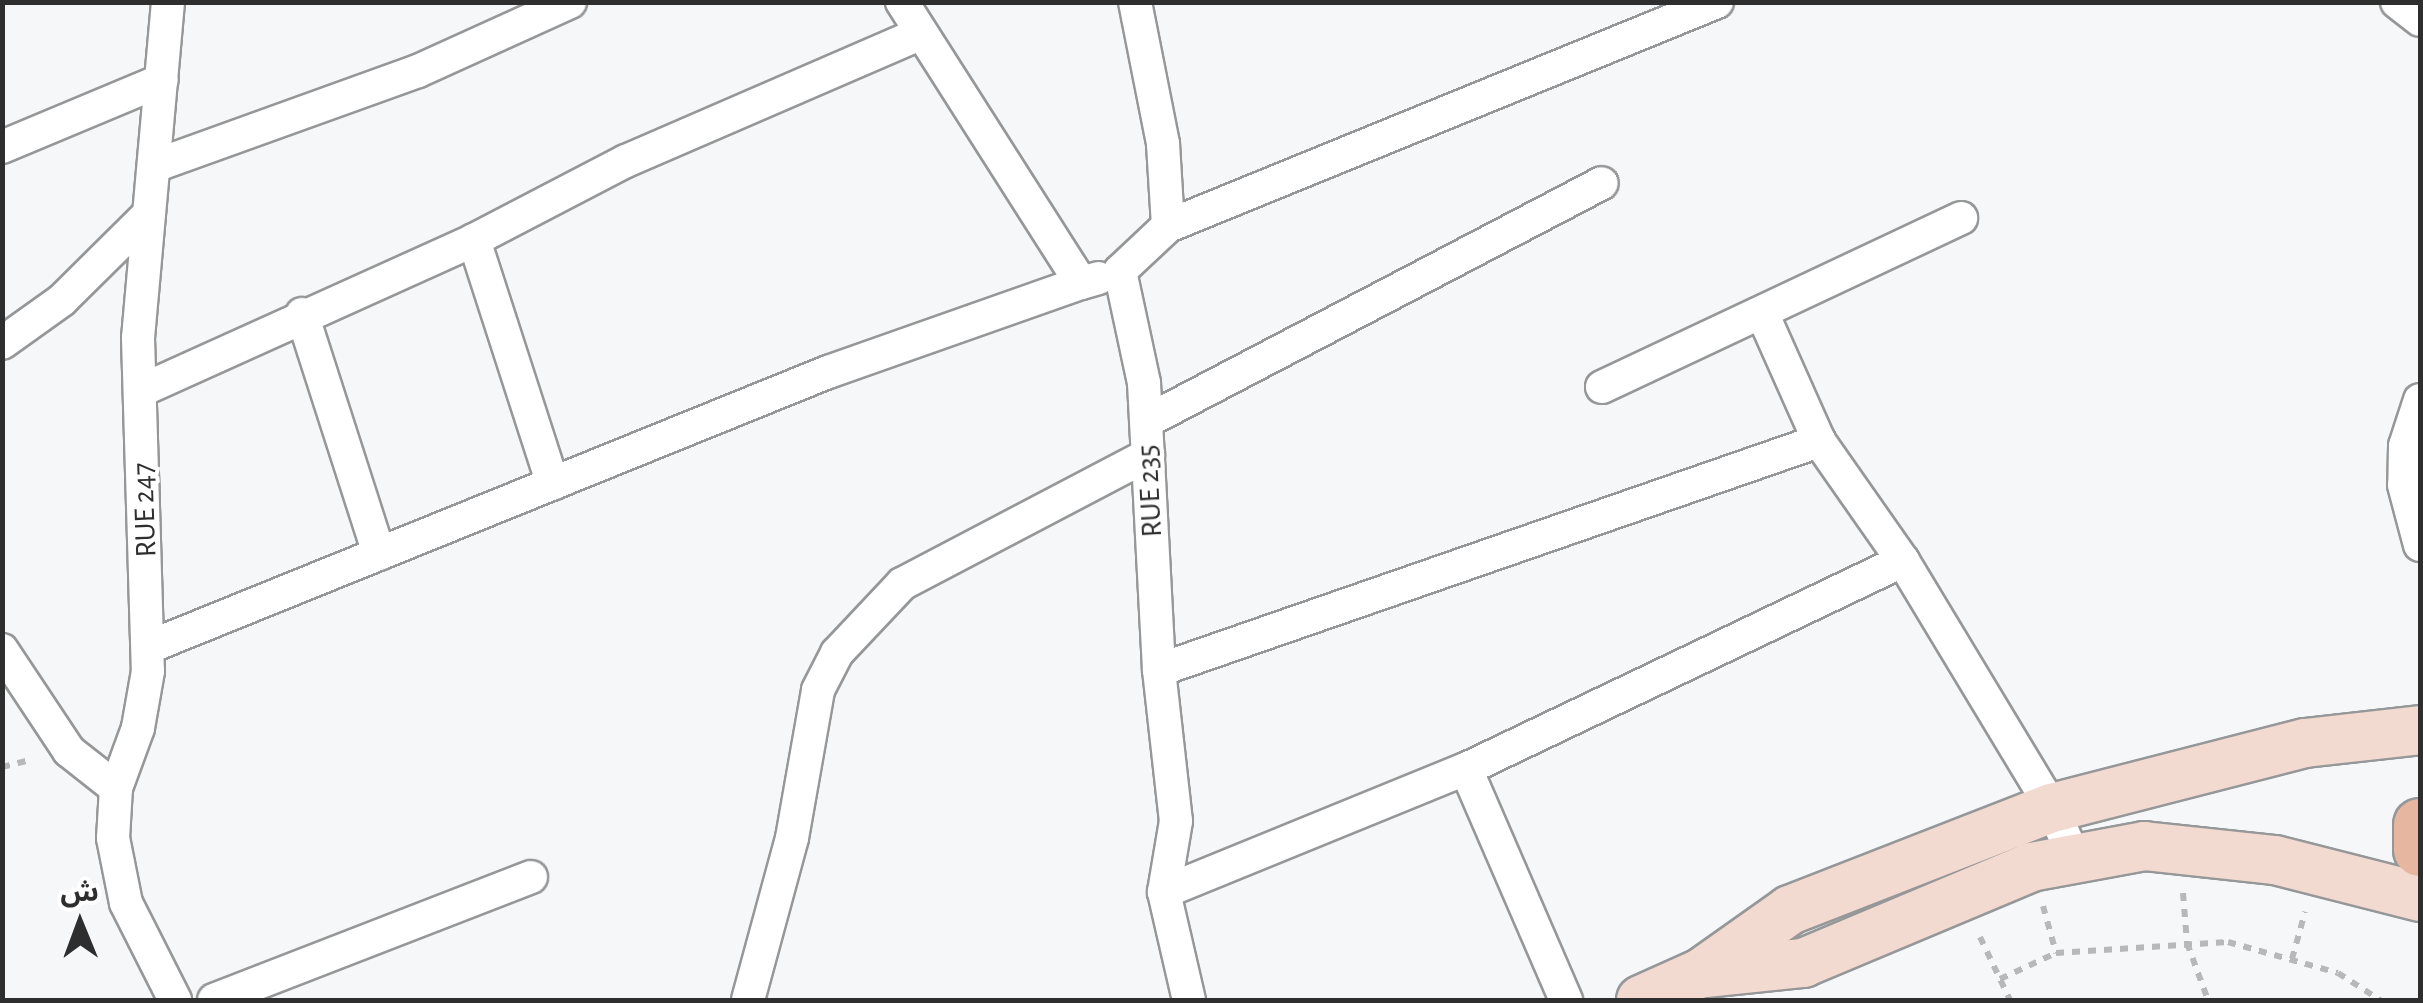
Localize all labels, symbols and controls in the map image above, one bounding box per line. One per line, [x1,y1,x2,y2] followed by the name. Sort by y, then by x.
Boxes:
[1130,444,1170,538] street label: RUE 235
[125,462,165,558] street label: RUE 247
[30,873,130,973] north arrow
[60,879,99,907] text: ش

